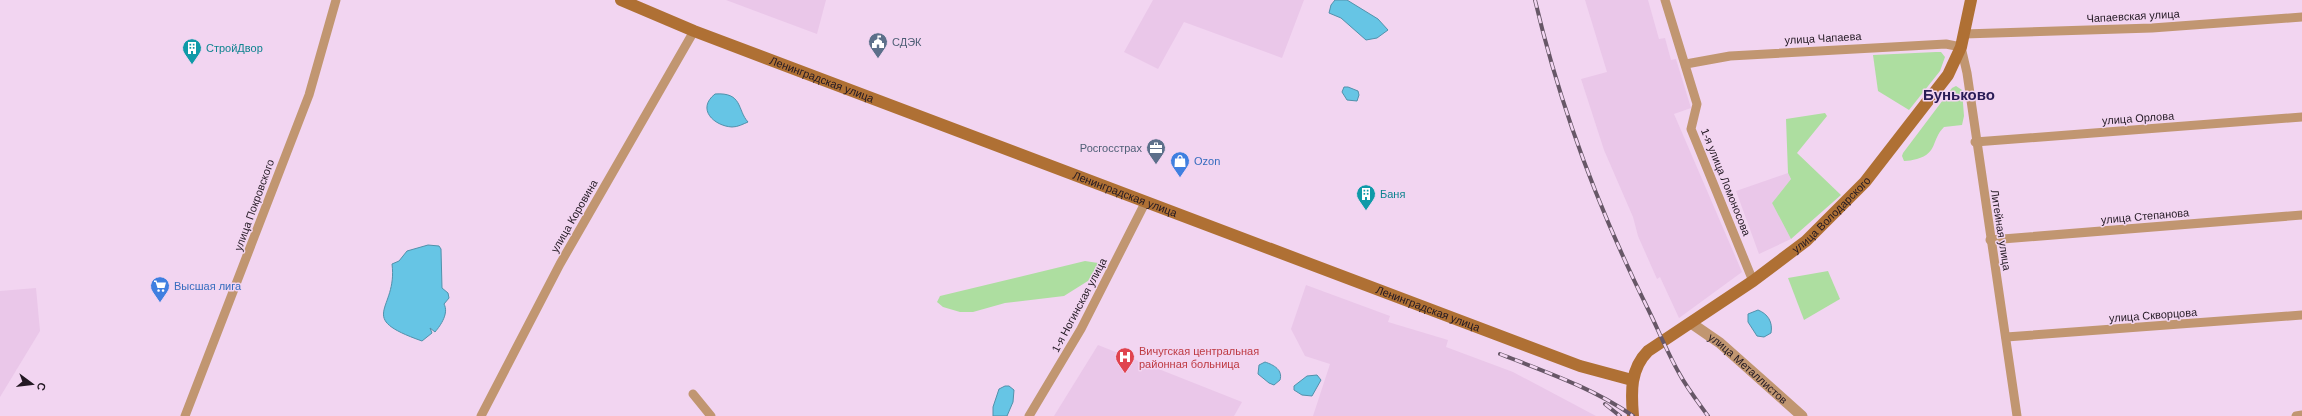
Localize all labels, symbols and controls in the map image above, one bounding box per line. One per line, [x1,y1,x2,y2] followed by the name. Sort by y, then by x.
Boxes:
[2086,8,2181,24] street label: Чапаевская улица
[1784,30,1863,46] street label: улица Чапаева
[867,31,889,59] public building icon: СДЭК
[892,36,922,48] place label: СДЭК
[181,37,203,65] building icon: СтройДвор
[206,42,263,54] place label: СтройДвор
[768,54,876,105] street label: Ленинградская улица
[1923,86,1995,103] district label: Буньково
[2102,109,2175,126] street label: улица Орлова
[1699,126,1753,238] street label: 1-я улица Ломоносова
[1145,137,1167,165] office icon: Росгосстрах
[1080,142,1142,154] place label: Росгосстрах
[1169,150,1191,178] shop icon: Ozon
[1194,155,1220,167] place label: Ozon
[232,158,276,252] street label: улица Покровского
[1071,169,1179,219] street label: Ленинградская улица
[1790,174,1873,255] street label: улица Володарского
[548,177,600,255] street label: улица Коровина
[1355,183,1377,211] building icon: Баня
[1380,188,1405,200] place label: Баня
[1989,189,2013,272] street label: Литейная улица
[2100,206,2190,226] street label: улица Степанова
[1049,255,1109,354] street label: 1-я Ногинская улица
[149,275,171,303] supermarket icon: Высшая лига
[174,280,242,292] place label: Высшая лига
[1374,283,1483,334] street label: Ленинградская улица
[2109,306,2198,324] street label: улица Скворцова
[1706,331,1790,406] street label: улица Металлистов
[1139,345,1259,370] place label: Вичугская центральная районная больница
[1114,346,1136,374] hospital icon: Вичугская центральная районная больница
[12,364,52,404] north arrow
[35,381,48,392] text: С

